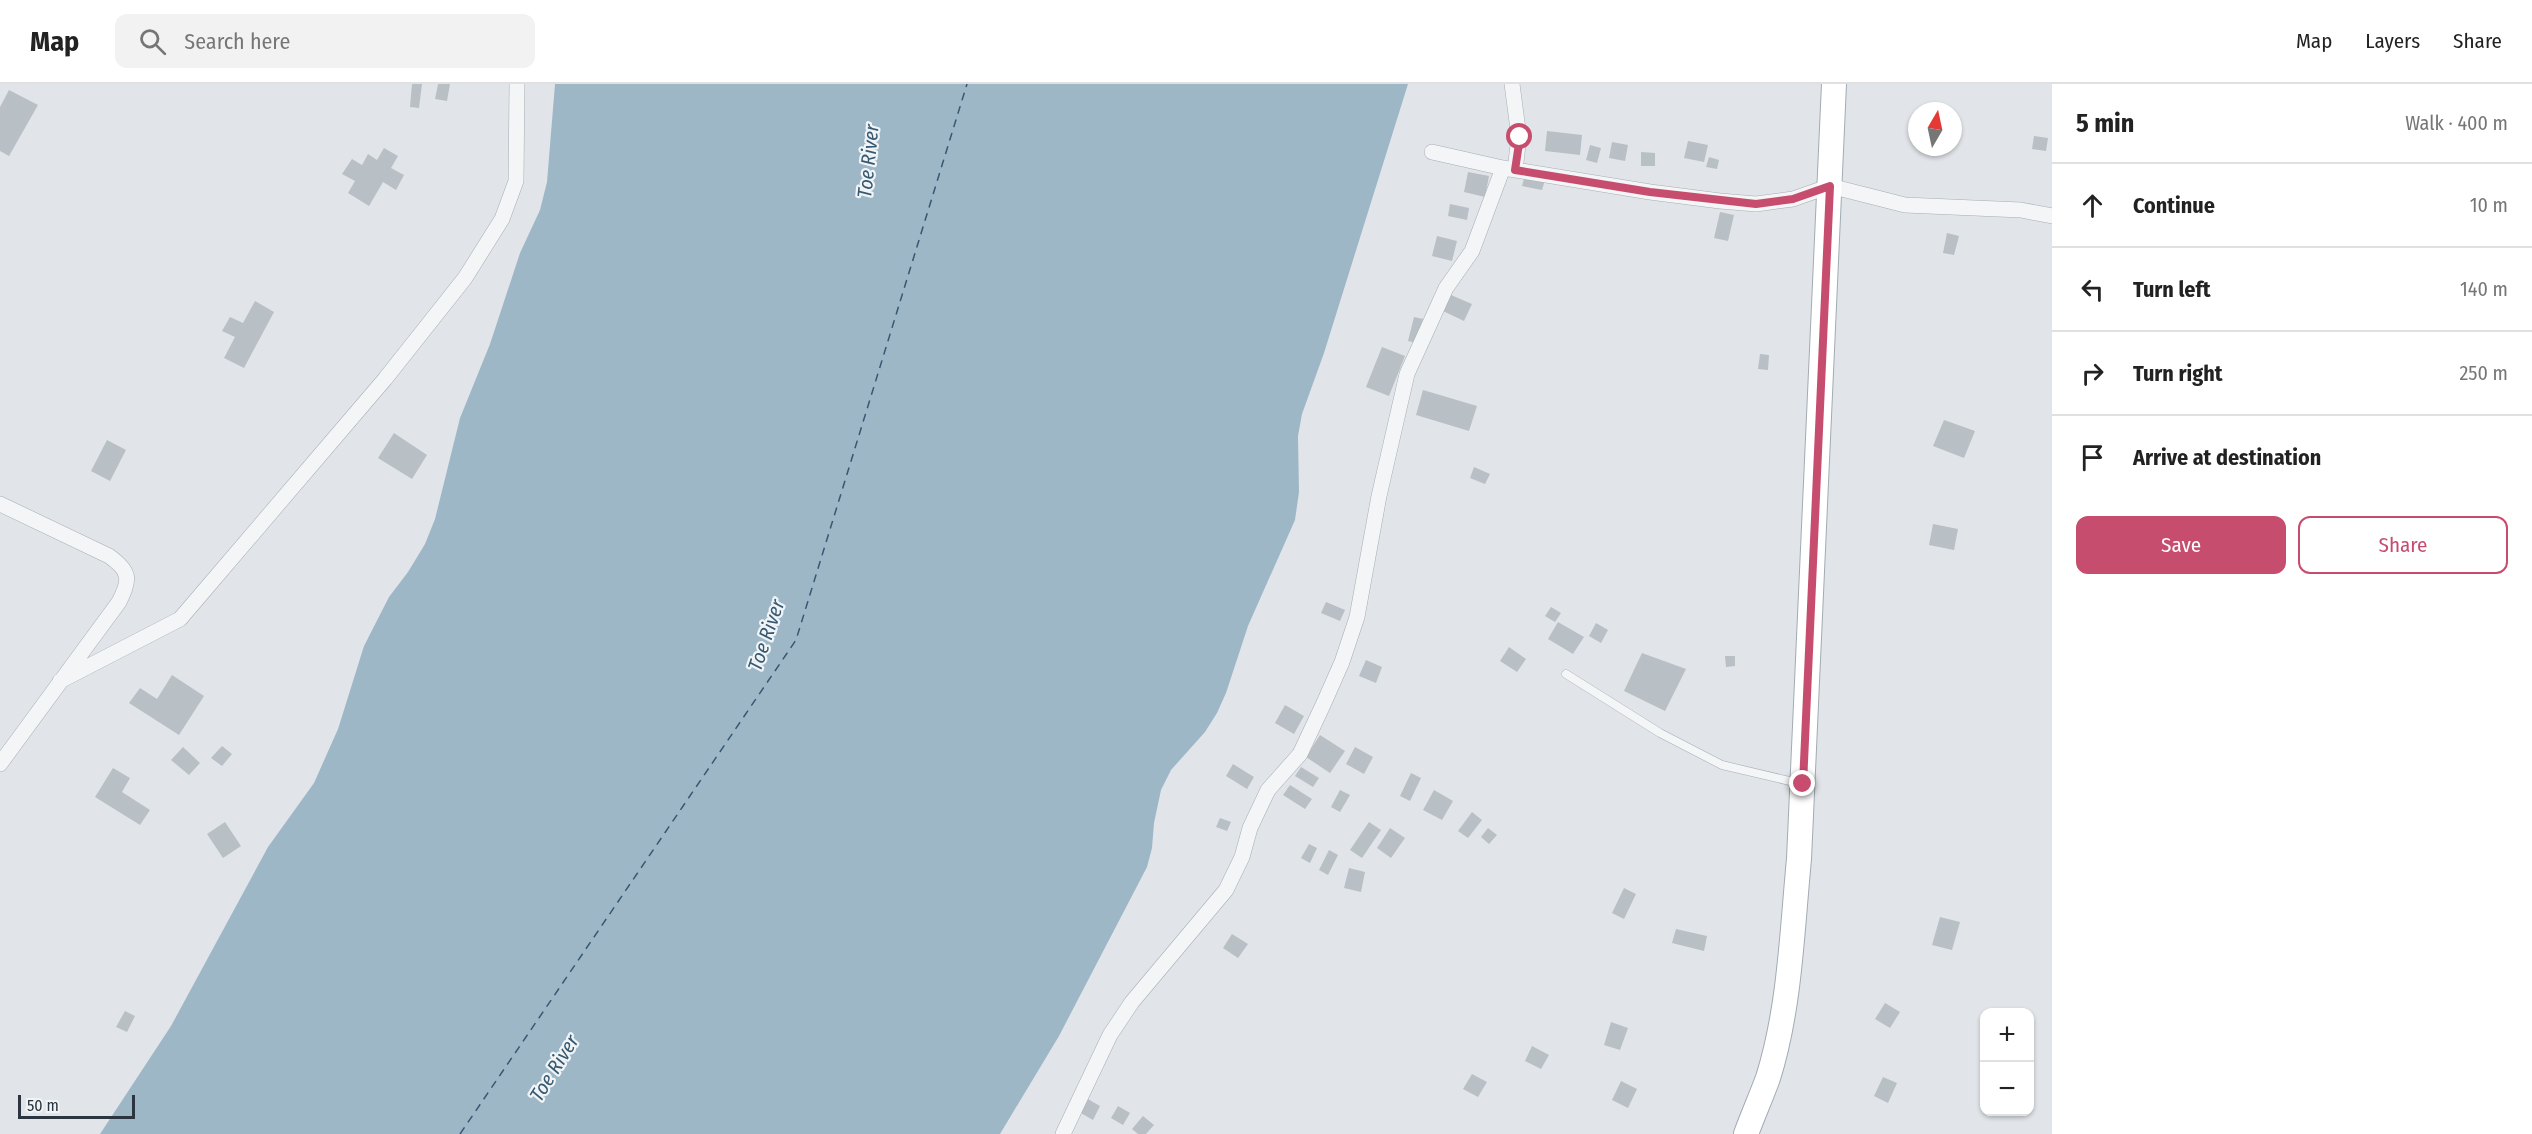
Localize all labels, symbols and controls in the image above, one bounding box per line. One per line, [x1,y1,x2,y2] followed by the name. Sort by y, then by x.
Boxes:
[115,14,535,68] search box
[30,25,79,58] text: Map
[136,25,169,58] icon: search
[184,28,290,55] text: Search here
[2296,28,2332,54] text: Map
[2365,28,2420,54] text: Layers
[2453,28,2502,54] text: Share
[1908,102,1962,156] north arrow
[2076,108,2134,139] text: 5 min
[2405,111,2508,135] text: Walk · 400 m
[852,122,884,199] water label: Toe River
[1506,123,1532,149] route start
[2076,189,2109,222] icon: ahead
[2133,192,2215,219] text: Continue
[2470,193,2508,217] text: 10 m
[2076,273,2109,306] icon: left
[2133,276,2211,303] text: Turn left
[2460,277,2508,301] text: 140 m
[2076,357,2109,390] icon: right
[2133,360,2222,387] text: Turn right
[2460,361,2508,385] text: 250 m
[2076,441,2109,474] icon: arrive
[2133,444,2321,471] text: Arrive at destination
[2076,516,2286,574] button: Save
[2298,516,2508,574] button: Share
[743,595,790,674] water label: Toe River
[1789,770,1815,796] route end
[1980,1008,2034,1116] map controls
[1980,1008,2034,1062] button: +
[524,1029,584,1106] water label: Toe River
[1980,1062,2034,1116] button: −
[18,1092,135,1120] scale bar
[27,1096,59,1115] text: 50 m

